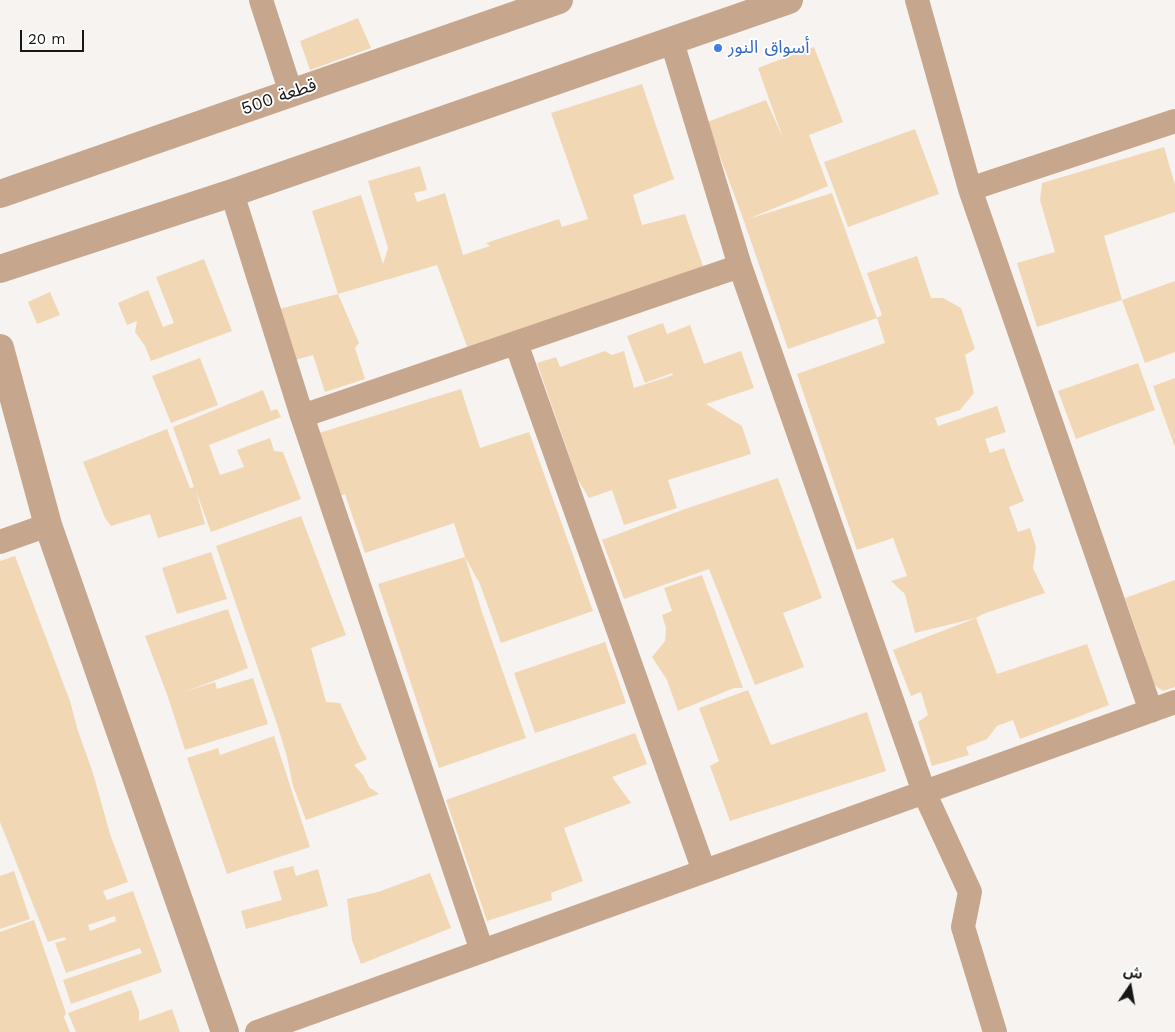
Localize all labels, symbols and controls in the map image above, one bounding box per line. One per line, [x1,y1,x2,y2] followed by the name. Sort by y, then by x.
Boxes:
[22,20,86,52] scale bar
[28,30,66,48] text: 20 m
[728,37,809,59] place label: أسواق النور
[712,42,724,54] marker: أسواق النور
[239,74,319,120] street label: قطعة 500
[1105,962,1155,1012] north arrow
[1122,963,1144,982] text: ش

